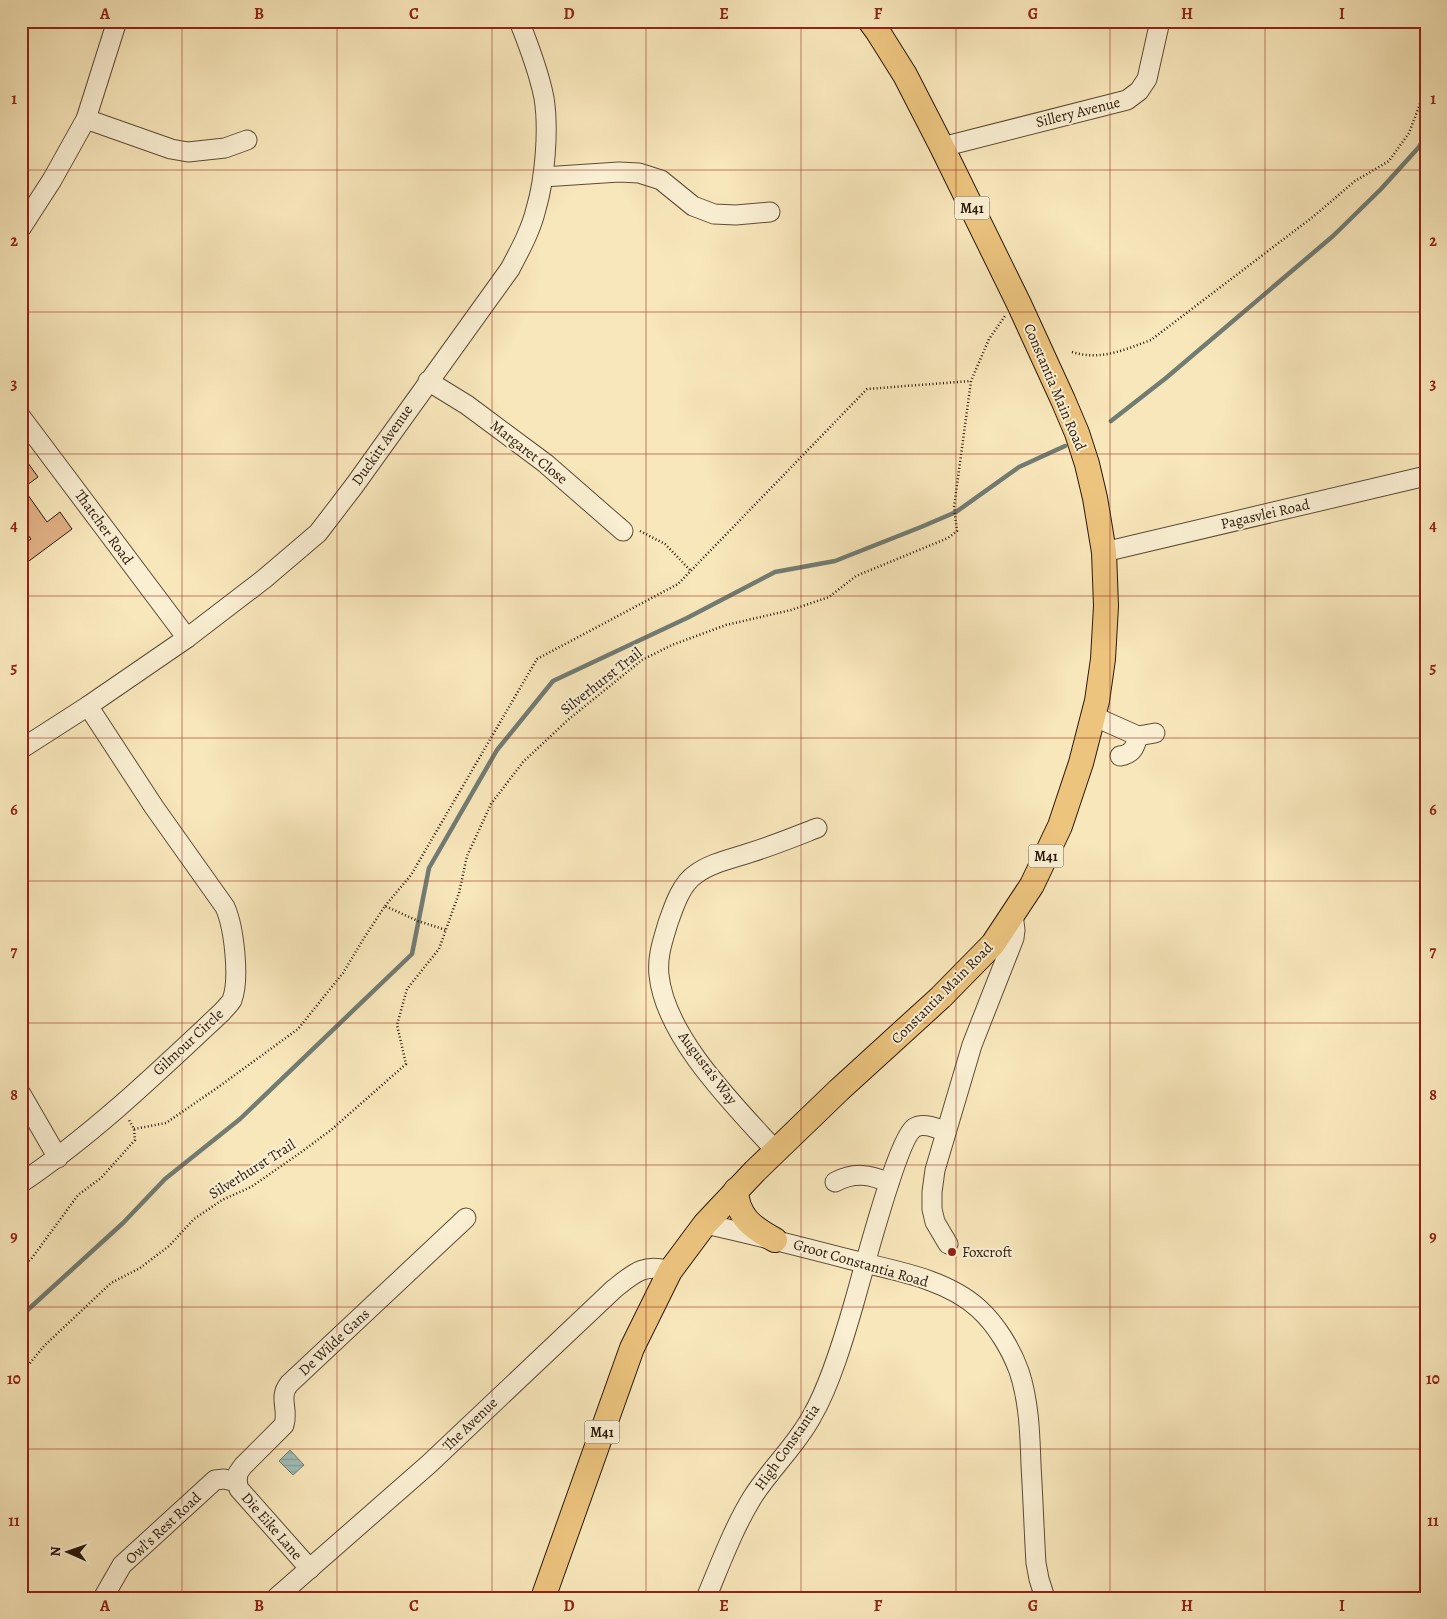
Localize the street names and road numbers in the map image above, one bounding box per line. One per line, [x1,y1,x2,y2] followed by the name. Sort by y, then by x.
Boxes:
[1034,92,1123,132] street label: Sillery Avenue
[954,197,990,220] road number: M41
[1019,320,1091,455] street label: Constantia Main Road
[347,400,417,489] street label: Duckitt Avenue
[486,415,572,489] street label: Margaret Close
[70,486,138,569] street label: Thatcher Road
[1219,494,1312,534] street label: Pagasvlei Road
[556,643,646,719] street label: Silverhurst Trail
[1028,844,1064,868] road number: M41
[887,937,998,1048] street label: Constantia Main Road
[148,1004,228,1080] street label: Gilmour Circle
[673,1027,742,1109] street label: Augusta's Way
[205,1134,299,1204] street label: Silverhurst Trail
[791,1234,932,1292] street label: Groot Constantia Road
[294,1304,374,1380] street label: De Wilde Gans
[438,1393,502,1455] street label: The Avenue
[750,1400,824,1494] street label: High Constantia
[584,1420,620,1444] road number: M41
[121,1487,206,1568] street label: Owl's Rest Road
[237,1488,307,1564] street label: Die Eike Lane

